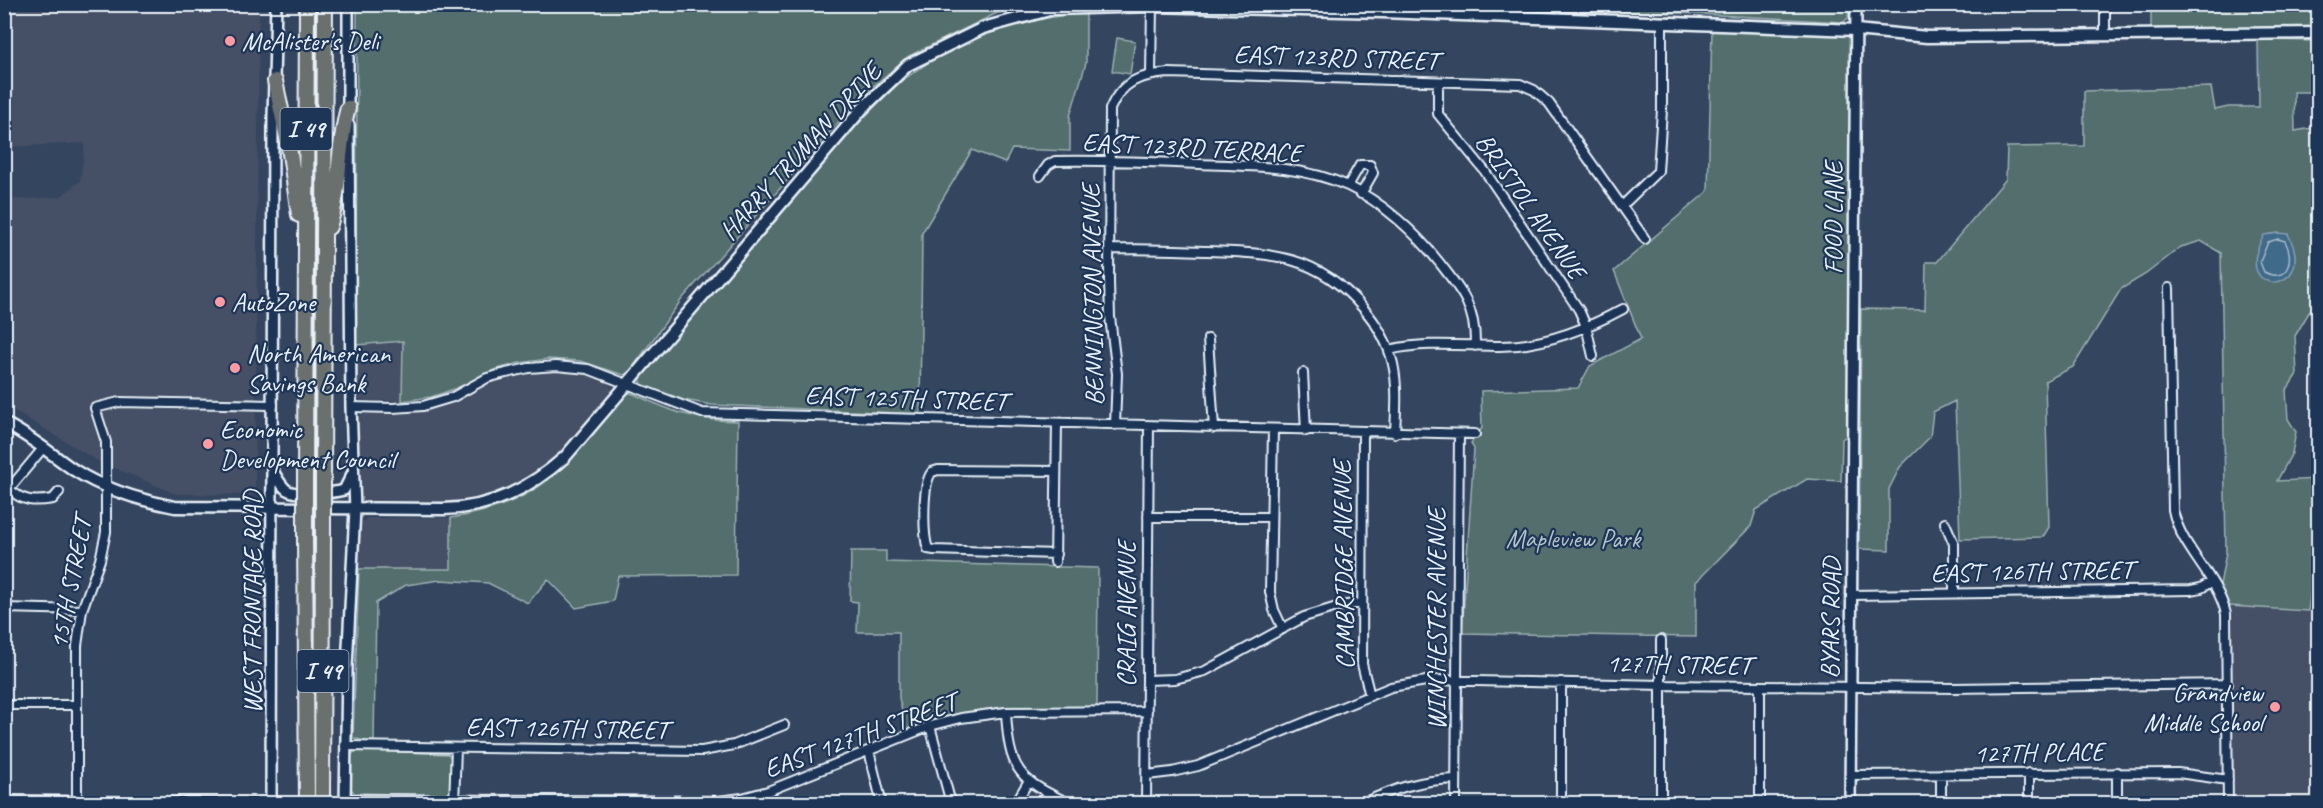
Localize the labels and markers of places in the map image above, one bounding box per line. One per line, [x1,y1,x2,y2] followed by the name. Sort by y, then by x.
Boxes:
[242,25,382,58] place label: McAlister's Deli
[223,34,237,48] marker: McAlister's Deli
[232,286,318,319] place label: AutoZone
[213,295,227,309] marker: AutoZone
[247,337,391,400] place label: North American Savings Bank
[228,361,242,375] marker: North American Savings Bank
[220,413,400,476] place label: Economic Development Council
[201,437,215,451] marker: Economic Development Council
[2144,676,2268,739] place label: Grandview Middle School
[2268,700,2282,714] marker: Grandview Middle School

